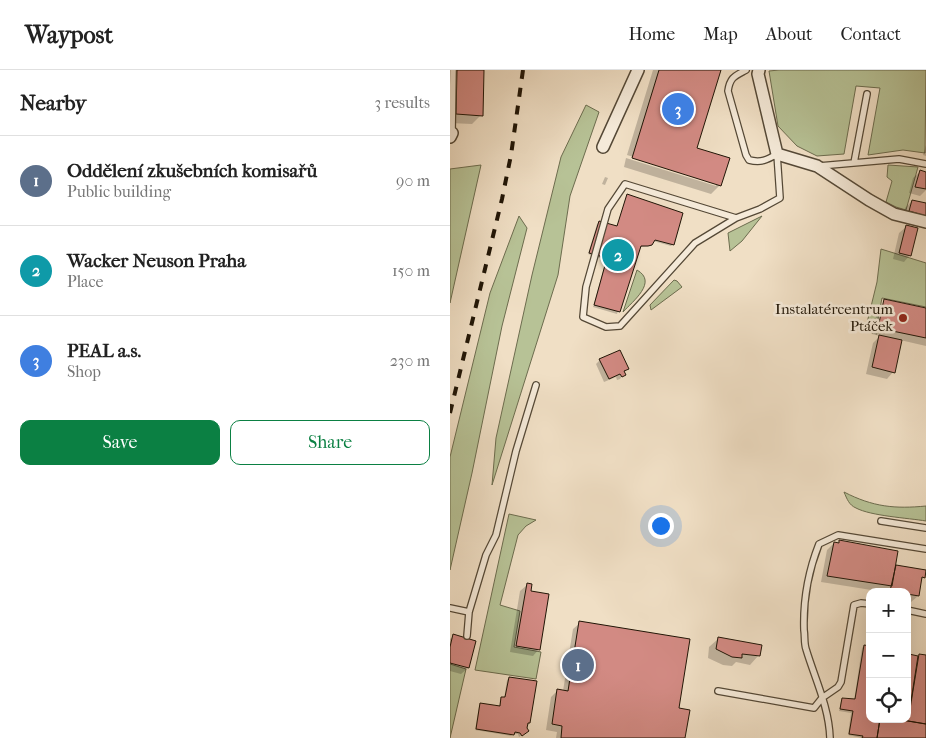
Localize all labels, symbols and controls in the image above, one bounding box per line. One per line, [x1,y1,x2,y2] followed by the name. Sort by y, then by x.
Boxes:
[25,21,113,49] text: Waypost
[628,24,675,45] text: Home
[703,24,738,45] text: Map
[766,24,812,45] text: About
[840,24,901,45] text: Contact
[662,90,694,128] pin: 3
[20,91,86,115] text: Nearby
[374,93,430,112] text: 3 results
[67,160,317,182] text: Oddělení zkušebních komisařů
[33,171,39,190] text: 1
[396,171,430,190] text: 90 m
[67,182,171,201] text: Public building
[602,236,634,274] pin: 2
[67,250,246,272] text: Wacker Neuson Praha
[32,261,40,280] text: 2
[392,261,430,280] text: 150 m
[67,272,103,291] text: Place
[775,300,894,335] place label: Instalatércentrum Ptáček
[897,312,909,324] marker: Instalatércentrum Ptáček
[67,340,141,362] text: PEAL a.s.
[33,351,39,370] text: 3
[390,351,430,370] text: 230 m
[67,362,101,381] text: Shop
[20,420,220,465] button: Save
[230,420,430,465] button: Share
[648,513,674,539] your location
[866,588,911,723] map controls
[866,588,911,633] button: +
[866,633,911,678] button: −
[562,646,594,684] pin: 1
[866,678,911,723] button: locate

